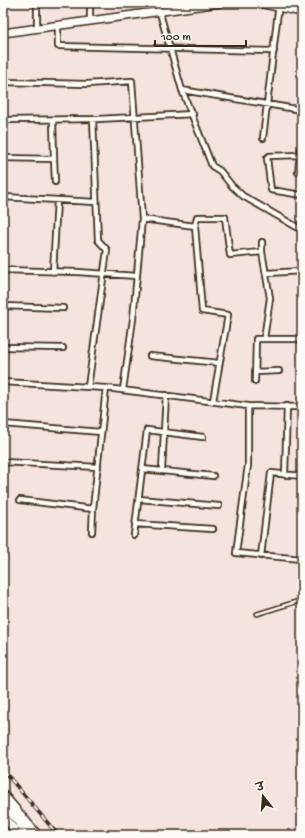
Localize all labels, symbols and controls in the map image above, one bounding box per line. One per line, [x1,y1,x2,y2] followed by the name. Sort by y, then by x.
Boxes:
[155,22,246,48] scale bar
[160,31,191,45] text: 100 m
[243,776,283,816] north arrow
[254,780,268,795] text: उ

